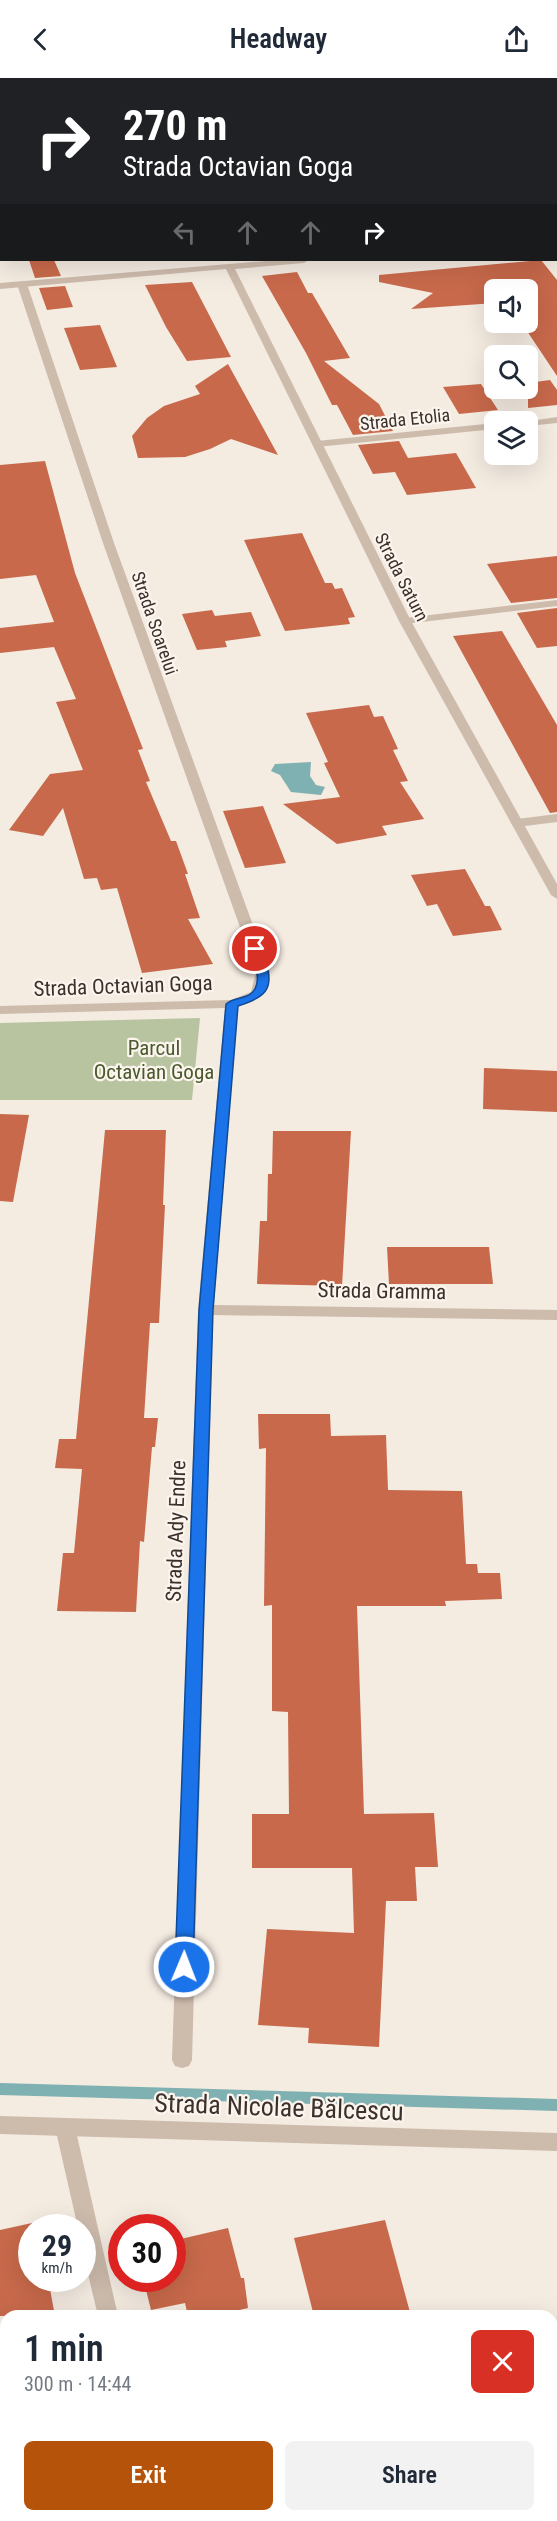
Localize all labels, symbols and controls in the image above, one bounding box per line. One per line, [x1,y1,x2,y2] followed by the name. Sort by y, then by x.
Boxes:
[24,23,57,56] icon: back
[230,23,327,55] text: Headway
[500,23,533,56] icon: share
[123,101,228,150] text: 270 m
[24,102,102,180] icon: right
[123,151,353,183] text: Strada Octavian Goga
[168,216,201,249] icon: left
[231,216,264,249] icon: ahead
[294,216,327,249] icon: ahead
[357,216,390,249] icon: right
[484,279,538,465] map controls
[484,279,538,333] button: sound
[484,345,538,399] button: search
[359,404,451,434] street label: Strada Etolia
[484,411,538,465] button: layers
[371,529,433,625] street label: Strada Saturn
[128,569,182,677] street label: Strada Soarelui
[229,923,280,974] pin
[238,932,271,965] icon: arrive
[33,971,213,1001] street label: Strada Octavian Goga
[94,1036,214,1084] park label: Parcul Octavian Goga
[318,1278,446,1304] street label: Strada Gramma
[162,1460,190,1602] street label: Strada Ady Endre
[152,1935,216,1999] position arrow
[154,2088,404,2126] street label: Strada Nicolae Bălcescu
[108,2214,186,2292] speed limit sign: 30
[42,2228,72,2263] text: 29
[42,2259,72,2277] text: km/h
[24,2328,104,2370] text: 1 min
[471,2330,534,2393] button: close
[24,2372,131,2396] text: 300 m · 14:44
[24,2441,273,2510] button: Exit
[285,2441,534,2510] button: Share

